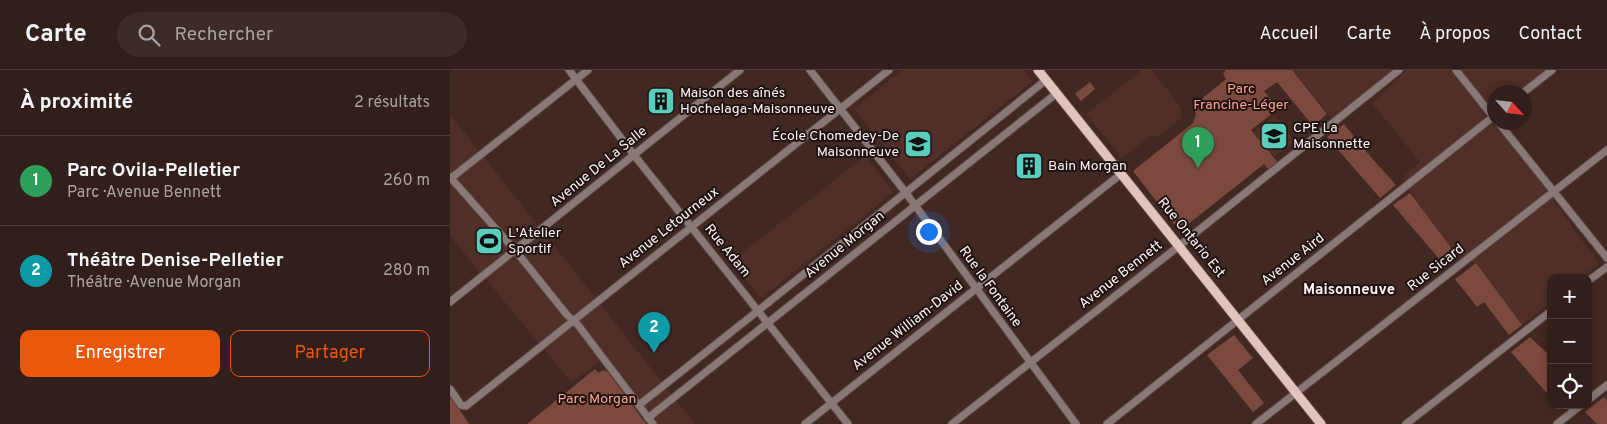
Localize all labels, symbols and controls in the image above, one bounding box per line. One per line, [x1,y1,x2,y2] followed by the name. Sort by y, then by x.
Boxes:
[117,12,467,57] search box
[25,20,87,50] text: Carte
[135,21,163,49] icon: search
[175,23,273,47] text: Rechercher
[1259,23,1318,46] text: Accueil
[1346,23,1391,46] text: Carte
[1419,23,1490,46] text: À propos
[1518,23,1582,46] text: Contact
[1193,81,1289,114] park label: Parc Francine-Léger
[680,85,835,118] place label: Maison des aînés Hochelaga-Maisonneuve
[1487,85,1532,130] north arrow
[646,86,676,116] building icon: Maison des aînés Hochelaga-Maisonneuve
[20,89,133,116] text: À proximité
[354,93,430,113] text: 2 résultats
[1293,120,1370,153] place label: CPE La Maisonnette
[1259,121,1289,151] school or university icon: CPE La Maisonnette
[547,123,651,211] street label: Avenue De La Salle
[772,127,899,161] place label: École Chomedey-De Maisonneuve
[1182,127,1214,168] pin: 1
[903,129,933,159] school or university icon: École Chomedey-De Maisonneuve
[1014,151,1044,181] building icon: Bain Morgan
[1048,158,1127,175] place label: Bain Morgan
[67,159,240,183] text: Parc Ovila-Pelletier
[33,171,39,191] text: 1
[383,171,430,191] text: 260 m
[67,183,222,203] text: Parc · Avenue Bennett
[616,184,722,272] street label: Avenue Letourneux
[1153,194,1229,282] street label: Rue Ontario Est
[802,208,888,282] street label: Avenue Morgan
[916,219,942,245] your location
[700,221,754,281] street label: Rue Adam
[508,225,562,258] place label: L'Atelier Sportif
[474,226,504,256] sports icon: L'Atelier Sportif
[1258,230,1328,290] street label: Avenue Aird
[1076,237,1166,313] street label: Avenue Bennett
[1404,241,1468,295] street label: Rue Sicard
[955,243,1025,331] street label: Rue la Fontaine
[67,249,284,273] text: Théâtre Denise-Pelletier
[31,261,41,281] text: 2
[383,261,430,281] text: 280 m
[67,273,241,293] text: Théâtre · Avenue Morgan
[1547,274,1592,409] map controls
[1547,274,1592,319] button: +
[849,277,967,375] street label: Avenue William-David
[1303,281,1395,300] district label: Maisonneuve
[638,312,670,353] pin: 2
[1547,319,1592,364] button: −
[20,330,220,377] button: Enregistrer
[230,330,430,377] button: Partager
[1547,364,1592,409] button: locate
[557,391,637,408] park label: Parc Morgan

